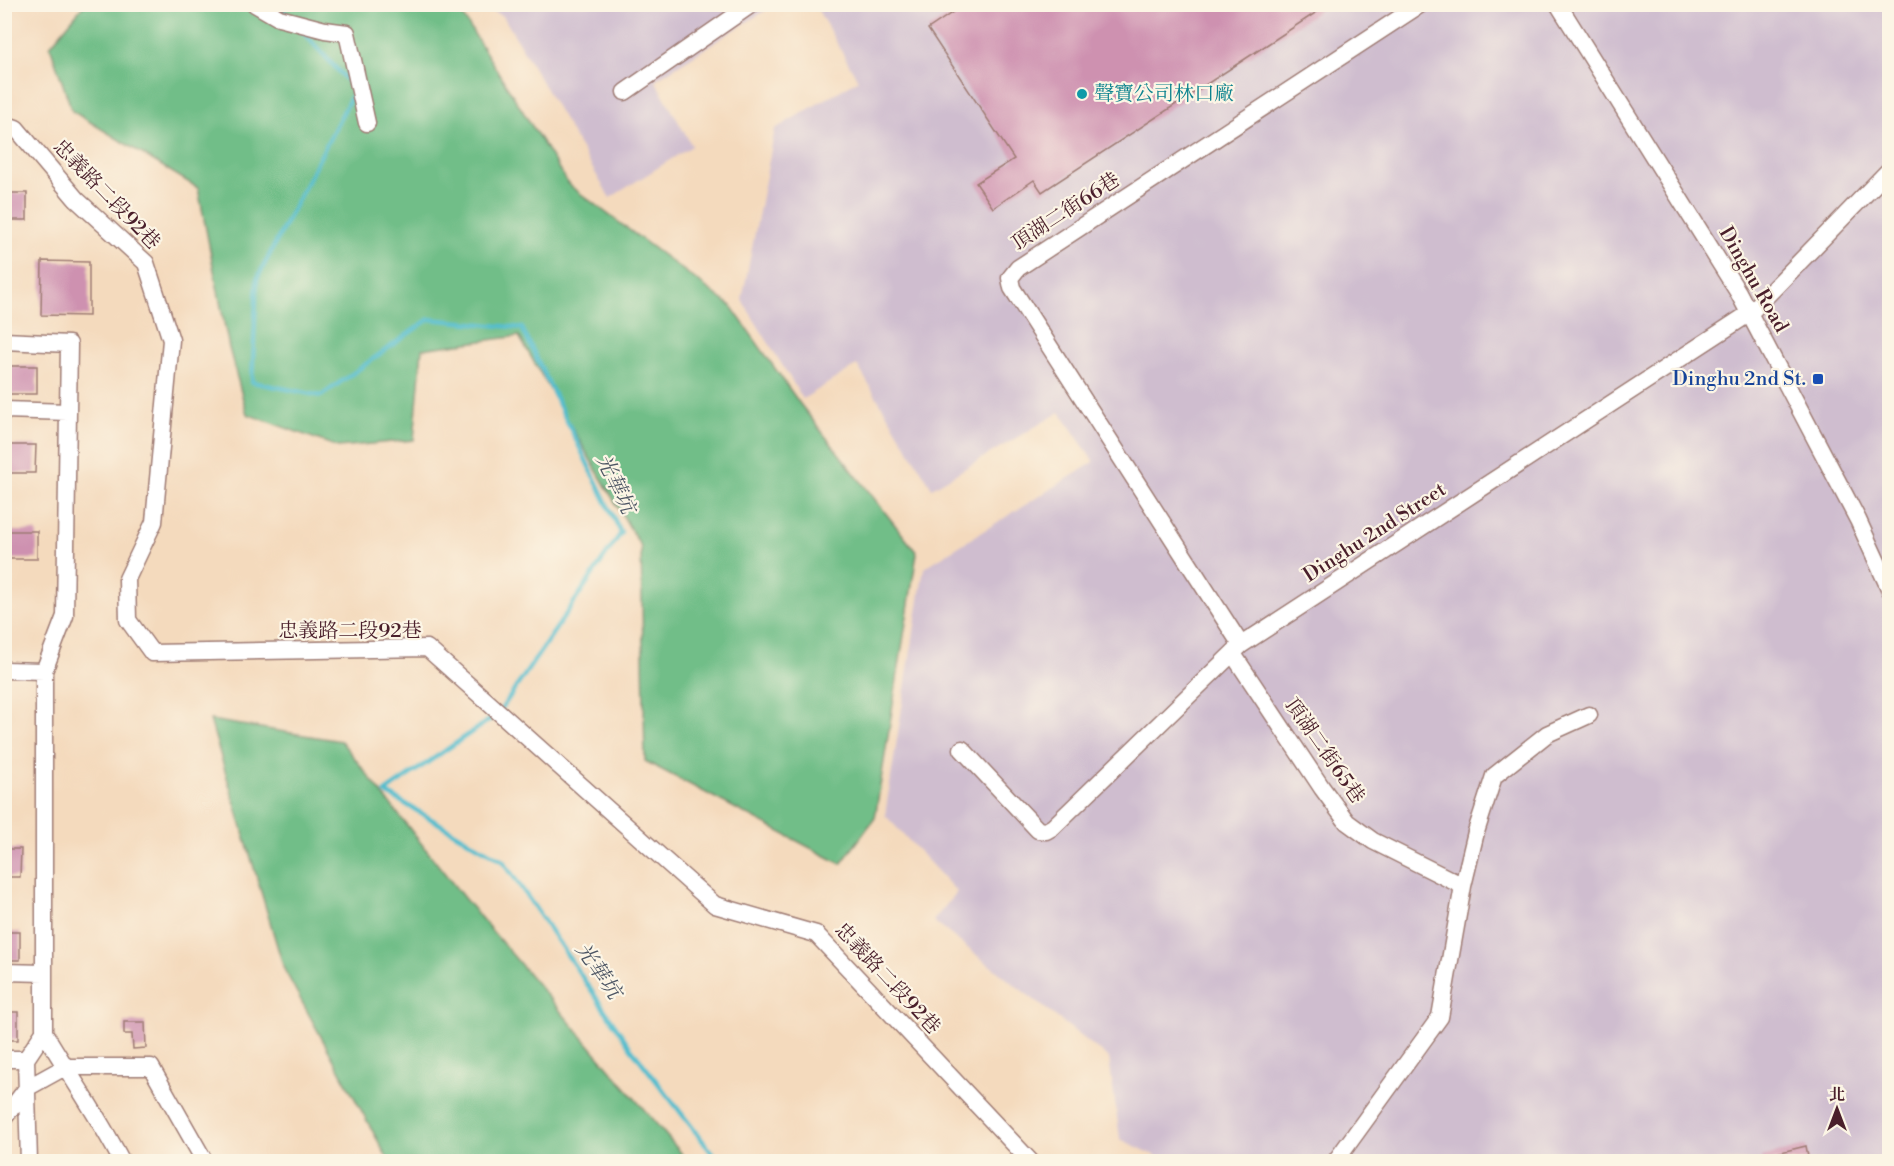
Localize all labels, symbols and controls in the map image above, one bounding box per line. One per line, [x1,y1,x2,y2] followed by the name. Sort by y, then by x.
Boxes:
[1094,82,1234,107] place label: 聲寶公司林口廠
[1075,87,1089,101] marker: 聲寶公司林口廠
[47,135,165,255] street label: 忠義路二段92巷
[1007,168,1125,256] street label: 頂湖二街66巷
[1713,223,1794,338] street label: Dinghu Road
[1672,367,1806,392] place label: Dinghu 2nd St.
[1811,372,1825,386] marker: Dinghu 2nd St.
[590,450,642,521] water label: 光華坑
[1299,478,1451,588] street label: Dinghu 2nd Street
[278,619,422,644] street label: 忠義路二段92巷
[1278,693,1370,809] street label: 頂湖二街65巷
[829,918,945,1040] street label: 忠義路二段92巷
[569,938,628,1007] water label: 光華坑
[1807,1079,1867,1139] north arrow
[1829,1085,1845,1105] text: 北

